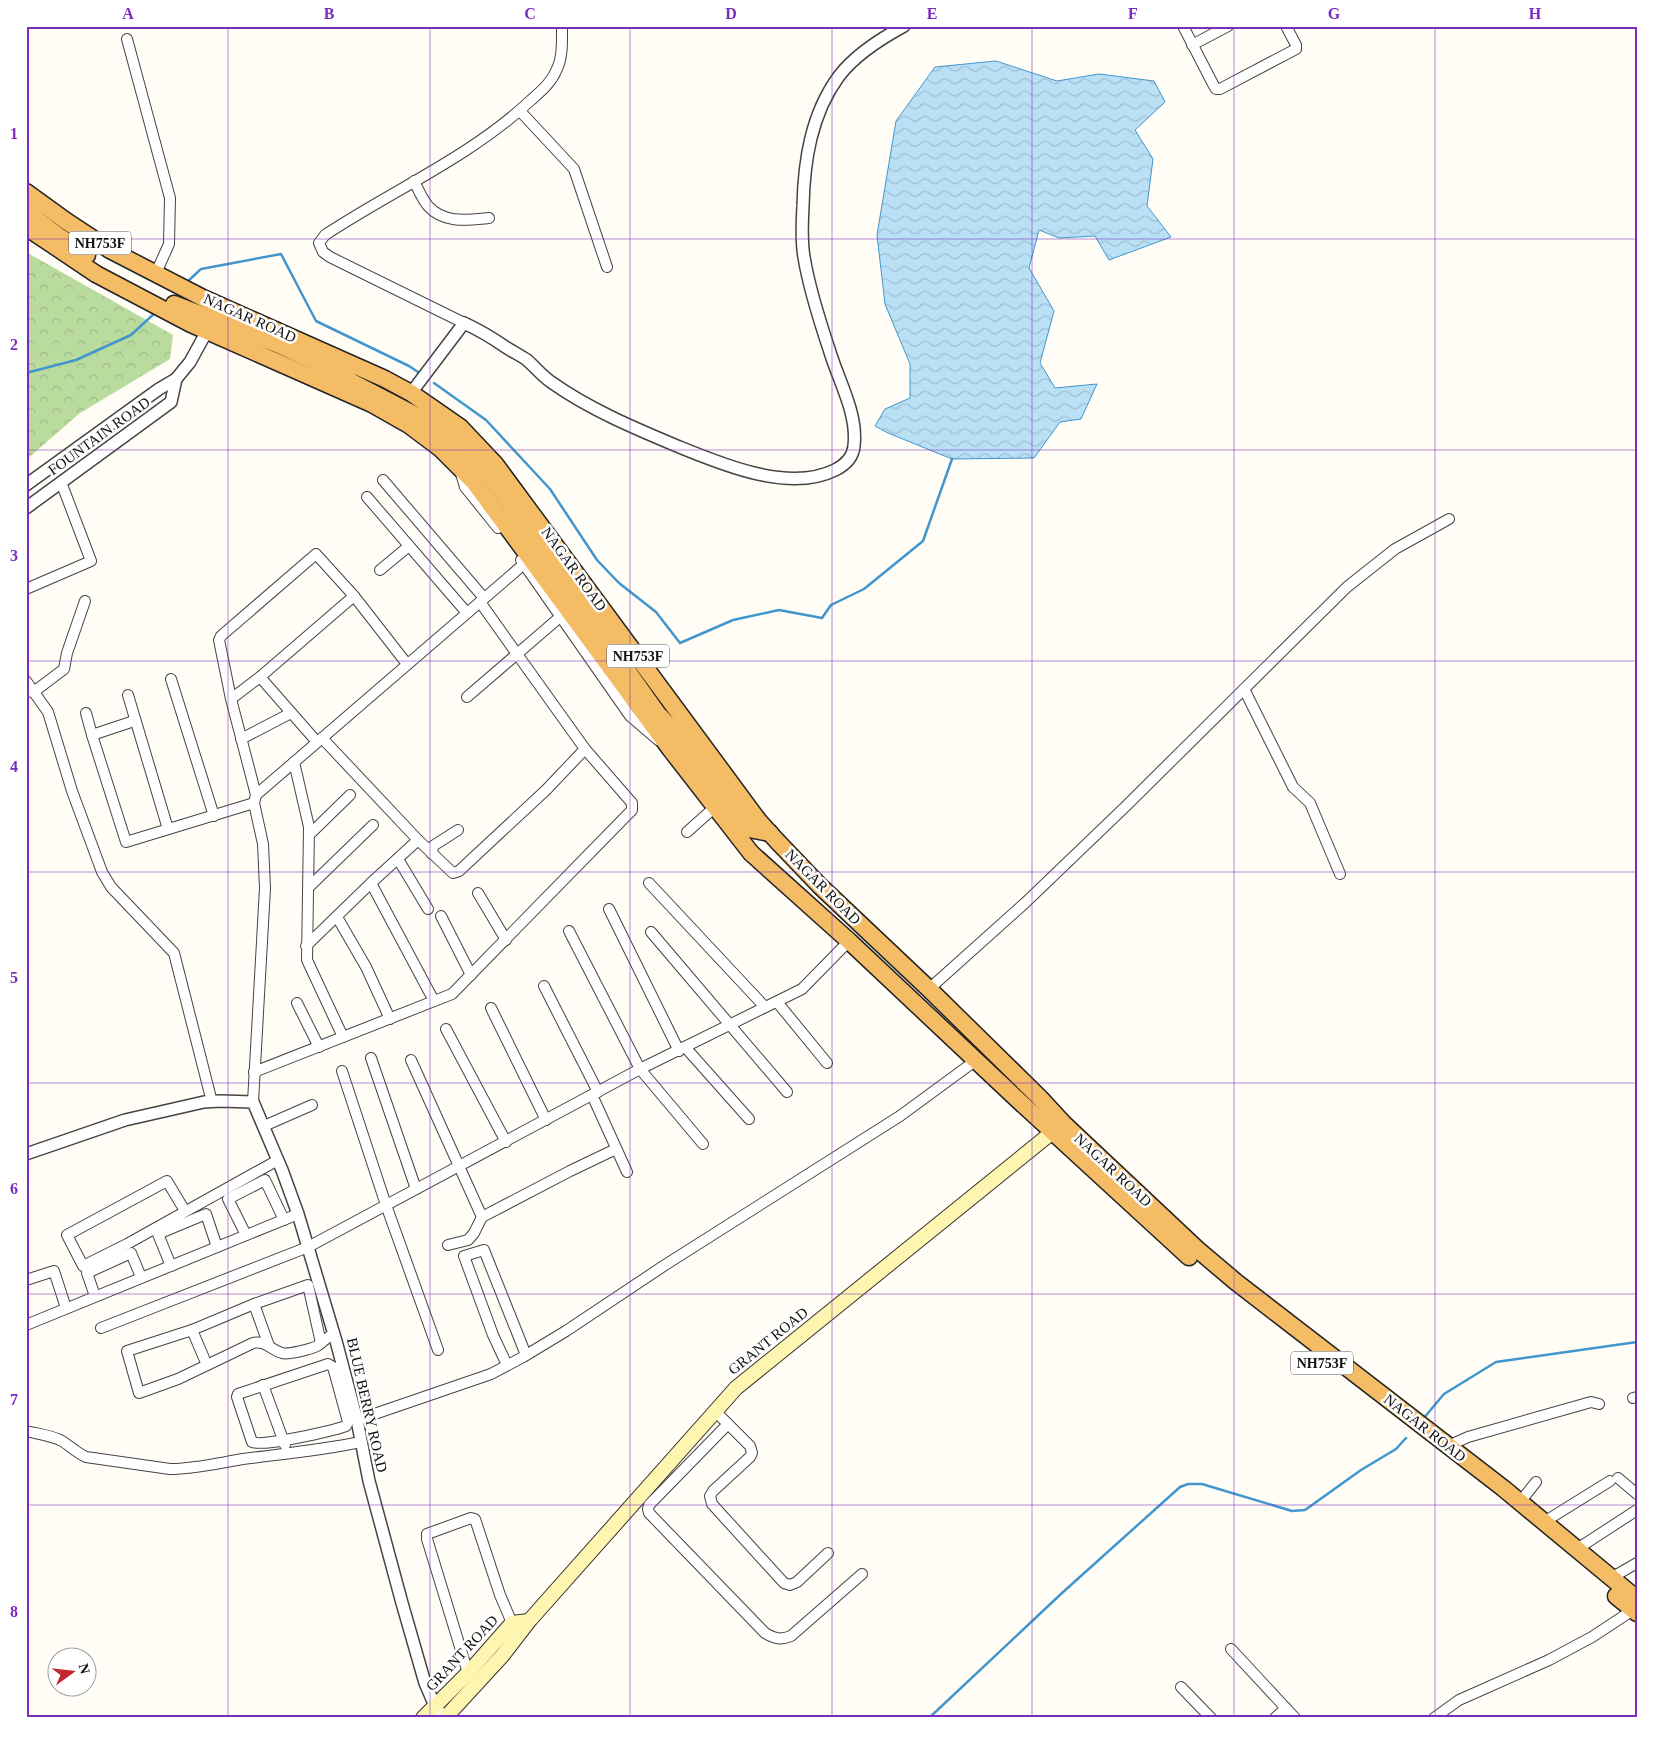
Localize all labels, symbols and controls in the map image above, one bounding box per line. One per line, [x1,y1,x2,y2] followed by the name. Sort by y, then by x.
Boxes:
[122,5,134,22] text: A
[324,5,335,22] text: B
[524,5,536,22] text: C
[725,5,737,22] text: D
[927,5,937,22] text: E
[1128,5,1138,22] text: F
[1328,5,1341,22] text: G
[1529,5,1542,22] text: H
[10,125,18,142] text: 1
[69,232,131,254] road number: NH753F
[201,290,299,346] street label: NAGAR ROAD
[10,336,18,353] text: 2
[45,394,153,478] street label: FOUNTAIN ROAD
[538,524,610,614] street label: NAGAR ROAD
[10,547,18,564] text: 3
[607,644,669,668] road number: NH753F
[10,758,18,775] text: 4
[782,846,864,928] street label: NAGAR ROAD
[10,969,18,986] text: 5
[1071,1130,1155,1210] street label: NAGAR ROAD
[10,1180,18,1197] text: 6
[725,1304,811,1378] street label: GRANT ROAD
[344,1336,390,1474] street label: BLUE BERRY ROAD
[1291,1352,1353,1375] road number: NH753F
[10,1391,18,1408] text: 7
[1381,1391,1469,1465] street label: NAGAR ROAD
[10,1603,18,1620] text: 8
[423,1612,501,1694] street label: GRANT ROAD
[48,1646,98,1696] north arrow
[76,1662,93,1676] text: N

